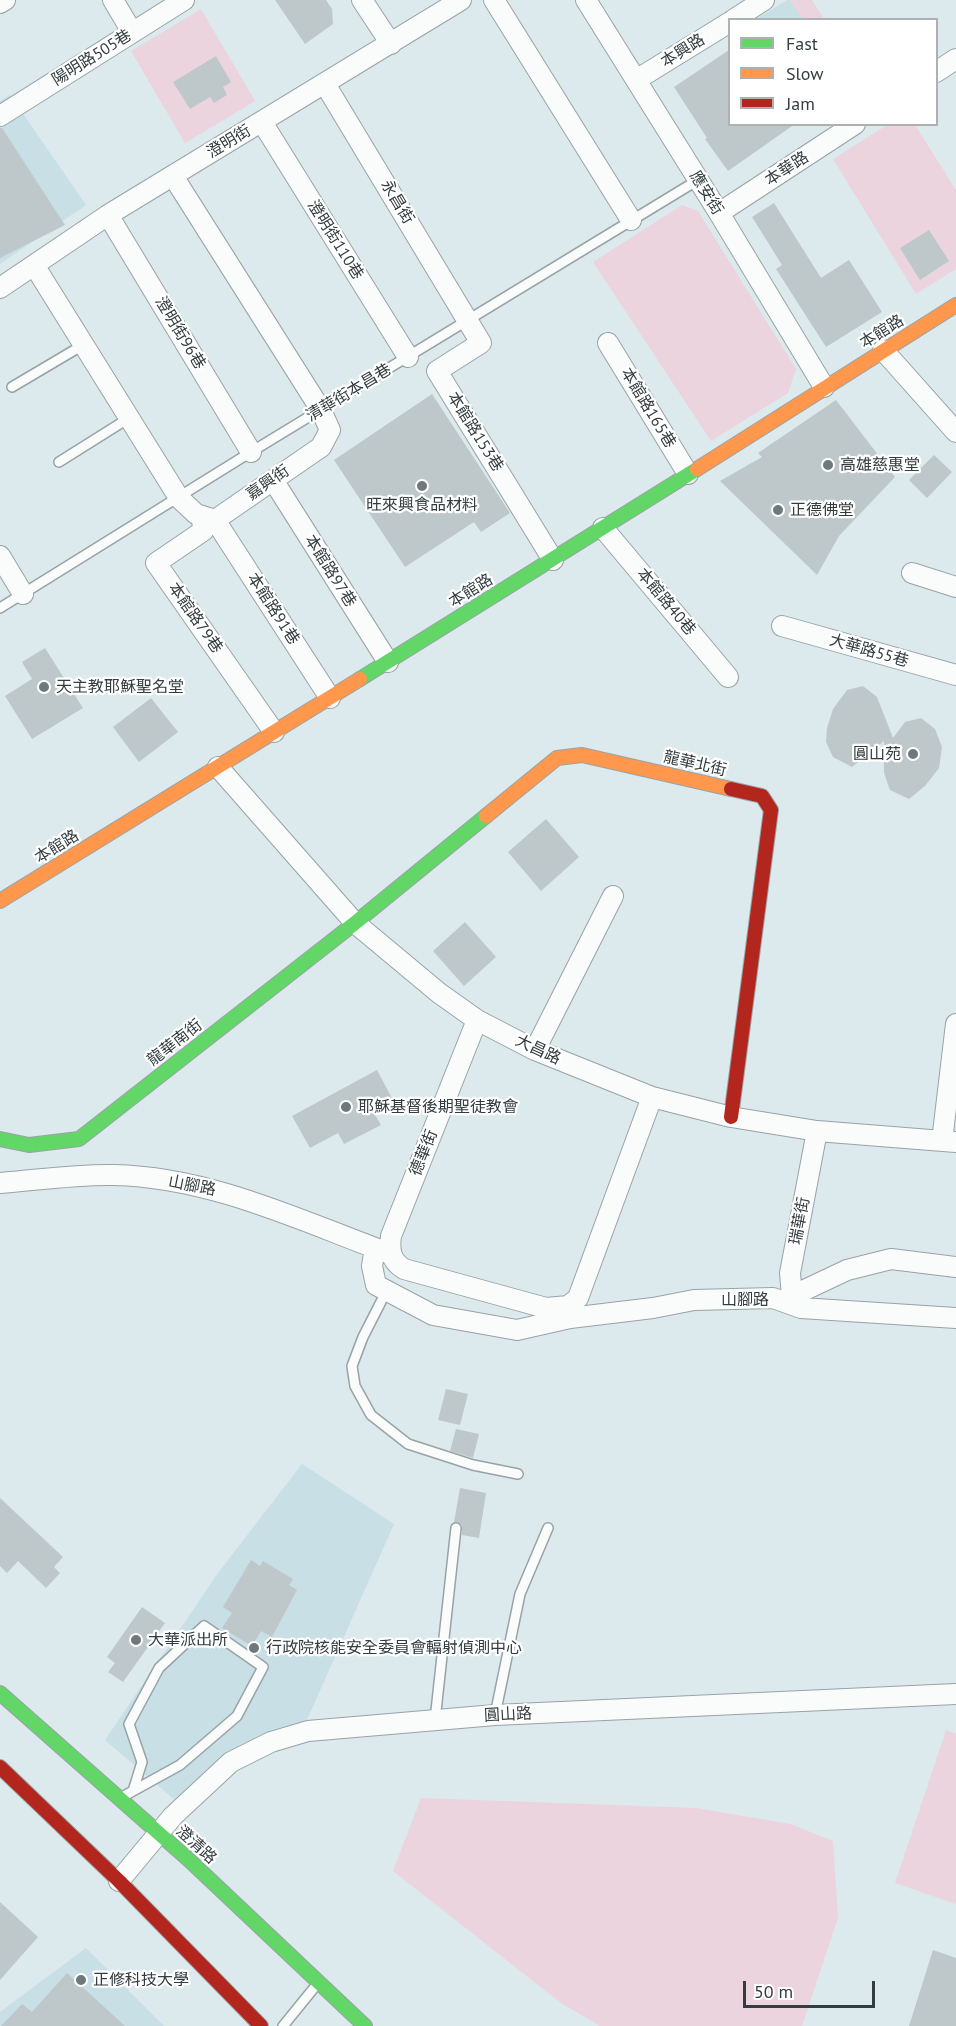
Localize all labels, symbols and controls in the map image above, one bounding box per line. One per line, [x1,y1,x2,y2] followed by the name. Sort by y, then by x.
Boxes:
[728,18,938,126] legend
[49,26,135,90] street label: 陽明路505巷
[658,30,708,72] street label: 本興路
[786,32,818,55] text: Fast
[786,62,824,85] text: Slow
[786,92,815,115] text: Jam
[203,121,255,163] street label: 澄明街
[762,148,812,190] street label: 本華路
[685,168,727,218] street label: 應安街
[376,176,418,228] street label: 永昌街
[303,197,367,283] street label: 澄明街110巷
[151,293,209,373] street label: 澄明街96巷
[857,311,907,353] street label: 本館路
[303,360,395,426] street label: 清華街本昌巷
[617,364,679,452] street label: 本館路165巷
[443,389,507,475] street label: 本館路153巷
[840,455,920,475] place label: 高雄慈惠堂
[821,458,835,472] marker: 高雄慈惠堂
[243,461,293,505] street label: 嘉興街
[415,479,429,493] marker: 旺來興食品材料
[366,495,478,515] place label: 旺來興食品材料
[790,500,854,520] place label: 正德佛堂
[771,503,785,517] marker: 正德佛堂
[300,531,360,611] street label: 本館路97巷
[632,565,700,639] street label: 本館路40巷
[243,570,303,648] street label: 本館路91巷
[446,570,496,612] street label: 本館路
[164,579,226,657] street label: 本館路79巷
[827,631,911,671] street label: 大華路55巷
[56,677,184,697] place label: 天主教耶穌聖名堂
[37,680,51,694] marker: 天主教耶穌聖名堂
[853,744,901,764] place label: 圓山苑
[662,747,728,781] street label: 龍華北街
[906,747,920,761] marker: 圓山苑
[32,826,82,868] street label: 本館路
[144,1016,206,1070] street label: 龍華南街
[512,1031,564,1069] street label: 大昌路
[358,1097,518,1117] place label: 耶穌基督後期聖徒教會
[339,1100,353,1114] marker: 耶穌基督後期聖徒教會
[406,1127,442,1179] street label: 德華街
[167,1172,217,1200] street label: 山腳路
[786,1196,814,1246] street label: 瑞華街
[721,1290,769,1310] street label: 山腳路
[148,1630,228,1650] place label: 大華派出所
[129,1633,143,1647] marker: 大華派出所
[266,1638,522,1658] place label: 行政院核能安全委員會輻射偵測中心
[247,1641,261,1655] marker: 行政院核能安全委員會輻射偵測中心
[484,1704,532,1726] street label: 圓山路
[172,1822,220,1868] street label: 澄清路
[746,1969,878,2007] scale bar
[93,1970,189,1990] place label: 正修科技大學
[74,1973,88,1987] marker: 正修科技大學
[754,1980,793,2003] text: 50 m

